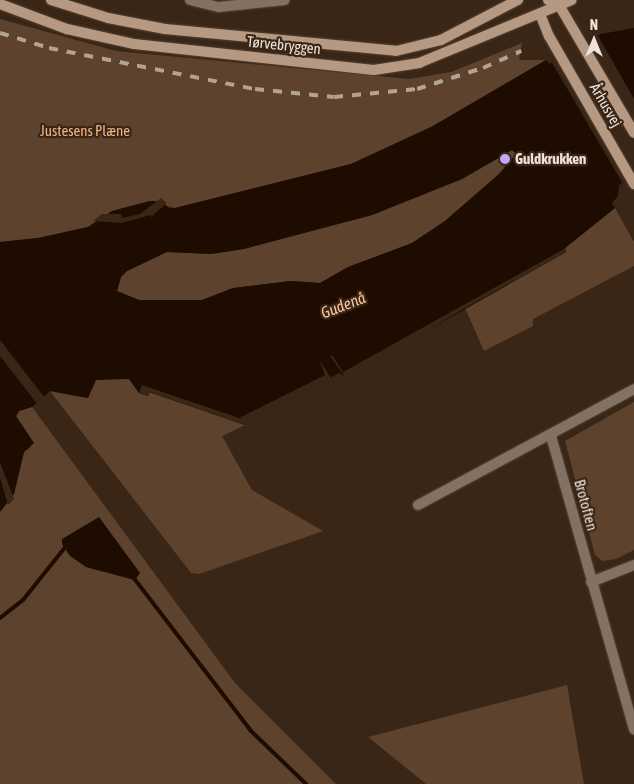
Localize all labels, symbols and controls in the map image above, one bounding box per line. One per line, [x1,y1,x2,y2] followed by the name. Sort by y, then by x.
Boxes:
[569,15,619,65] north arrow
[590,17,598,33] text: N
[246,32,322,58] street label: Tørvebryggen
[586,80,626,130] street label: Århusvej
[40,122,130,140] park label: Justesens Plæne
[515,150,586,168] place label: Guldkrukken
[499,153,511,165] marker: Guldkrukken
[318,288,368,322] water label: Gudenå
[571,477,601,533] street label: Brotoften

